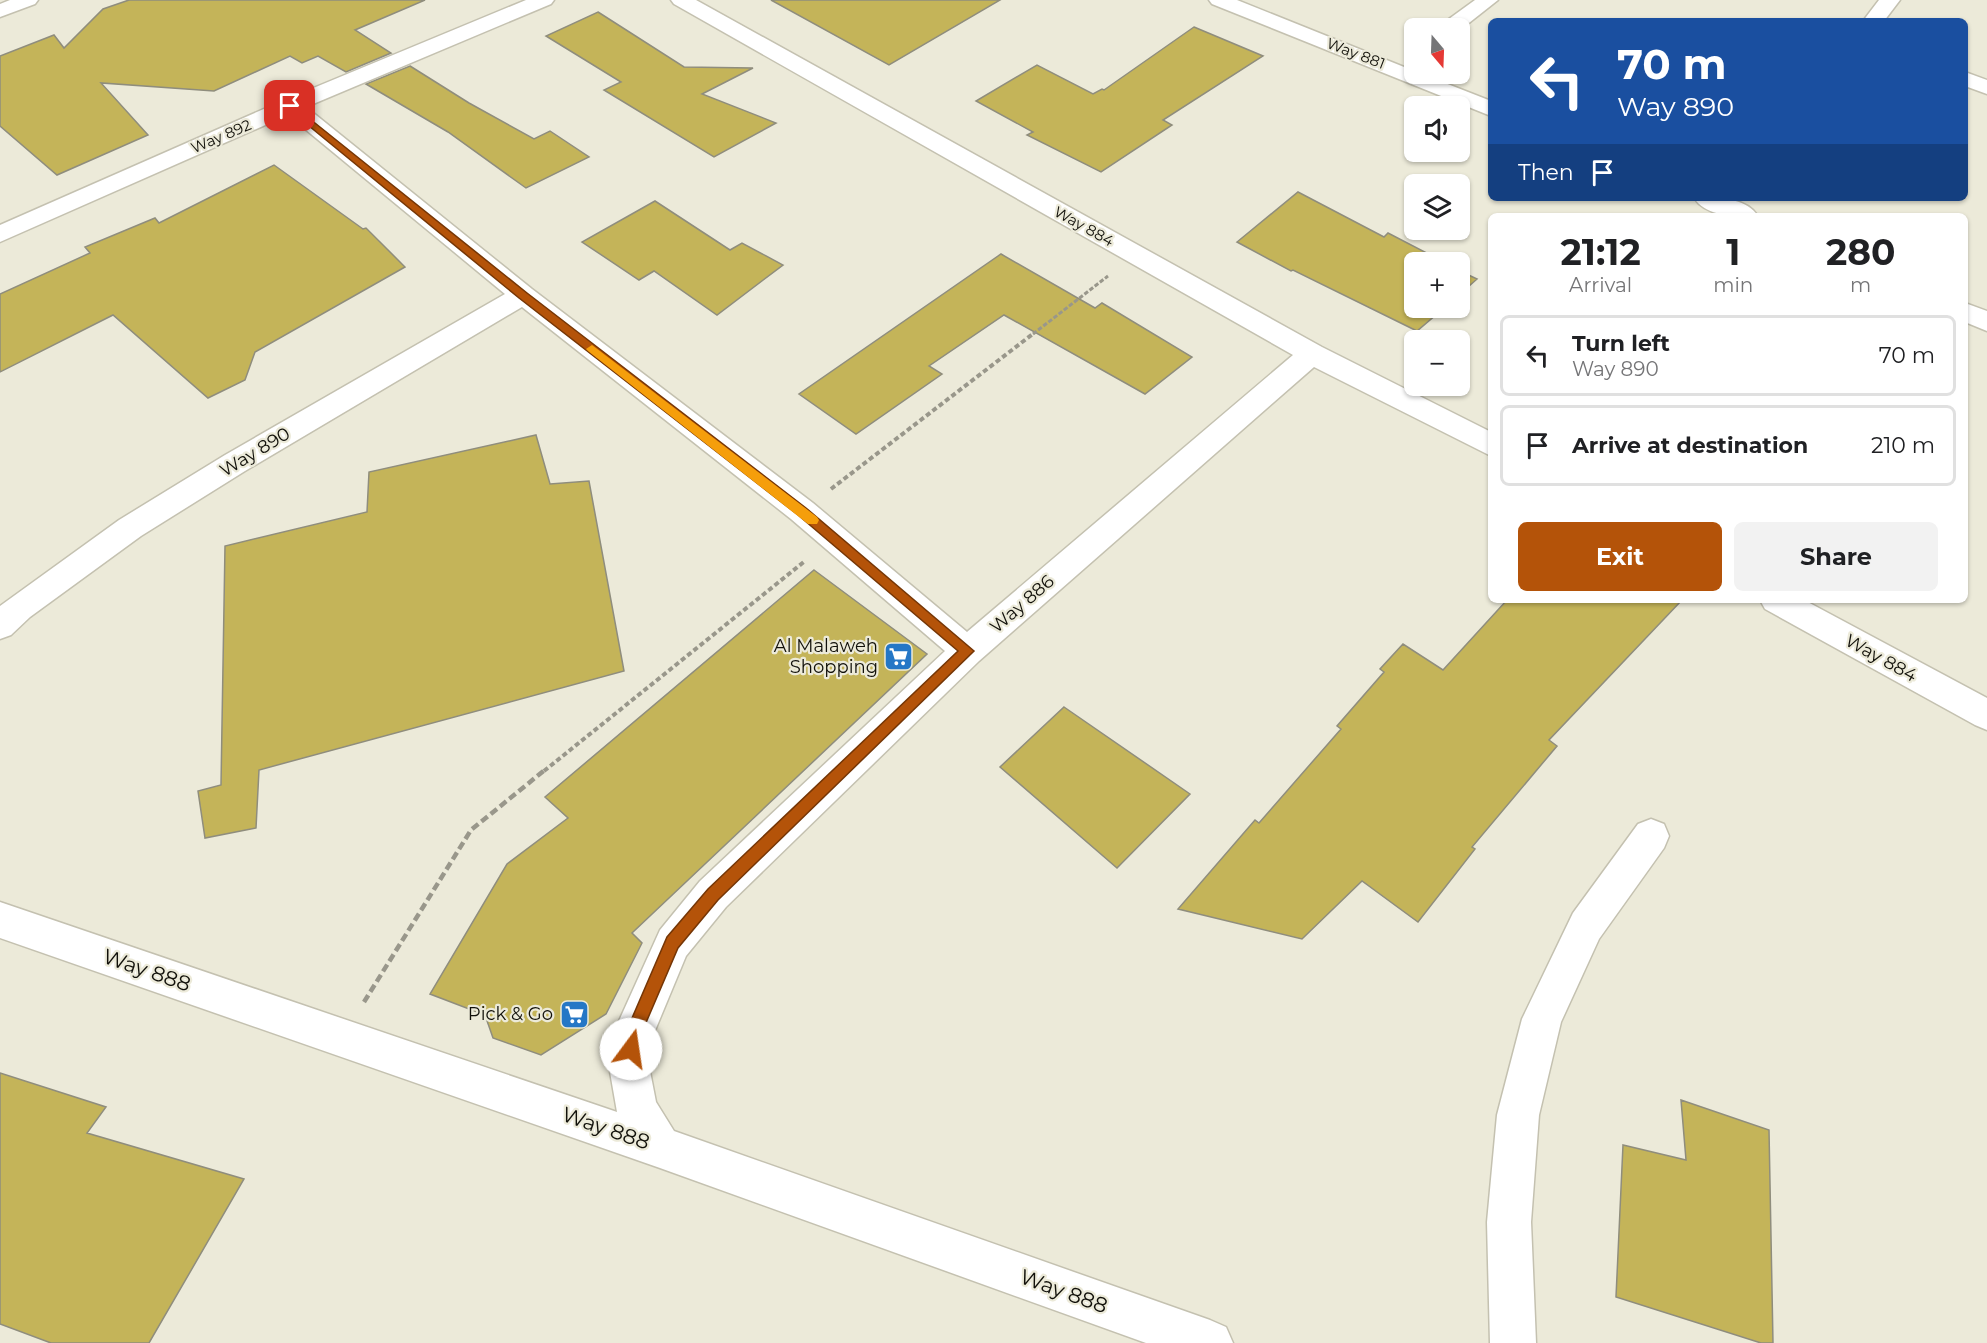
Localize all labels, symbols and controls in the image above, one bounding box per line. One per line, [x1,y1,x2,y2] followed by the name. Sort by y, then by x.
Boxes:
[1404,18,1470,84] north arrow
[1404,18,1470,396] map controls
[1324,33,1388,73] street label: Way 881
[1617,38,1727,90] text: 70 m
[1518,42,1596,120] icon: left
[264,80,315,131] pin
[273,89,306,122] icon: arrive
[1617,90,1734,123] text: Way 890
[1404,96,1470,162] button: sound
[188,115,254,157] street label: Way 892
[1586,156,1619,189] icon: arrive
[1518,159,1574,186] text: Then
[1404,174,1470,240] button: layers
[1051,202,1117,250] street label: Way 884
[1561,230,1641,274] text: 21:12
[1726,230,1740,274] text: 1
[1826,230,1895,274] text: 280
[1404,252,1470,318] button: +
[1569,273,1632,297] text: Arrival
[1713,273,1753,297] text: min
[1850,273,1871,297] text: m
[1404,330,1470,396] button: −
[1572,330,1670,357] text: Turn left
[1521,339,1554,372] icon: left
[1879,342,1935,369] text: 70 m
[1572,357,1659,381] text: Way 890
[216,422,294,482] street label: Way 890
[1521,429,1554,462] icon: arrive
[1572,432,1808,459] text: Arrive at destination
[1871,432,1935,459] text: 210 m
[1518,522,1722,591] button: Exit
[1734,522,1938,591] button: Share
[985,570,1059,638] street label: Way 886
[1841,629,1921,687] street label: Way 884
[774,635,878,678] place label: Al Malaweh Shopping
[883,640,915,672] supermarket icon: Al Malaweh Shopping
[100,943,194,997] street label: Way 888
[558,998,590,1030] supermarket icon: Pick & Go
[468,1003,553,1025] place label: Pick & Go
[599,1017,663,1081] position arrow
[559,1101,653,1155] street label: Way 888
[1017,1264,1111,1318] street label: Way 888

